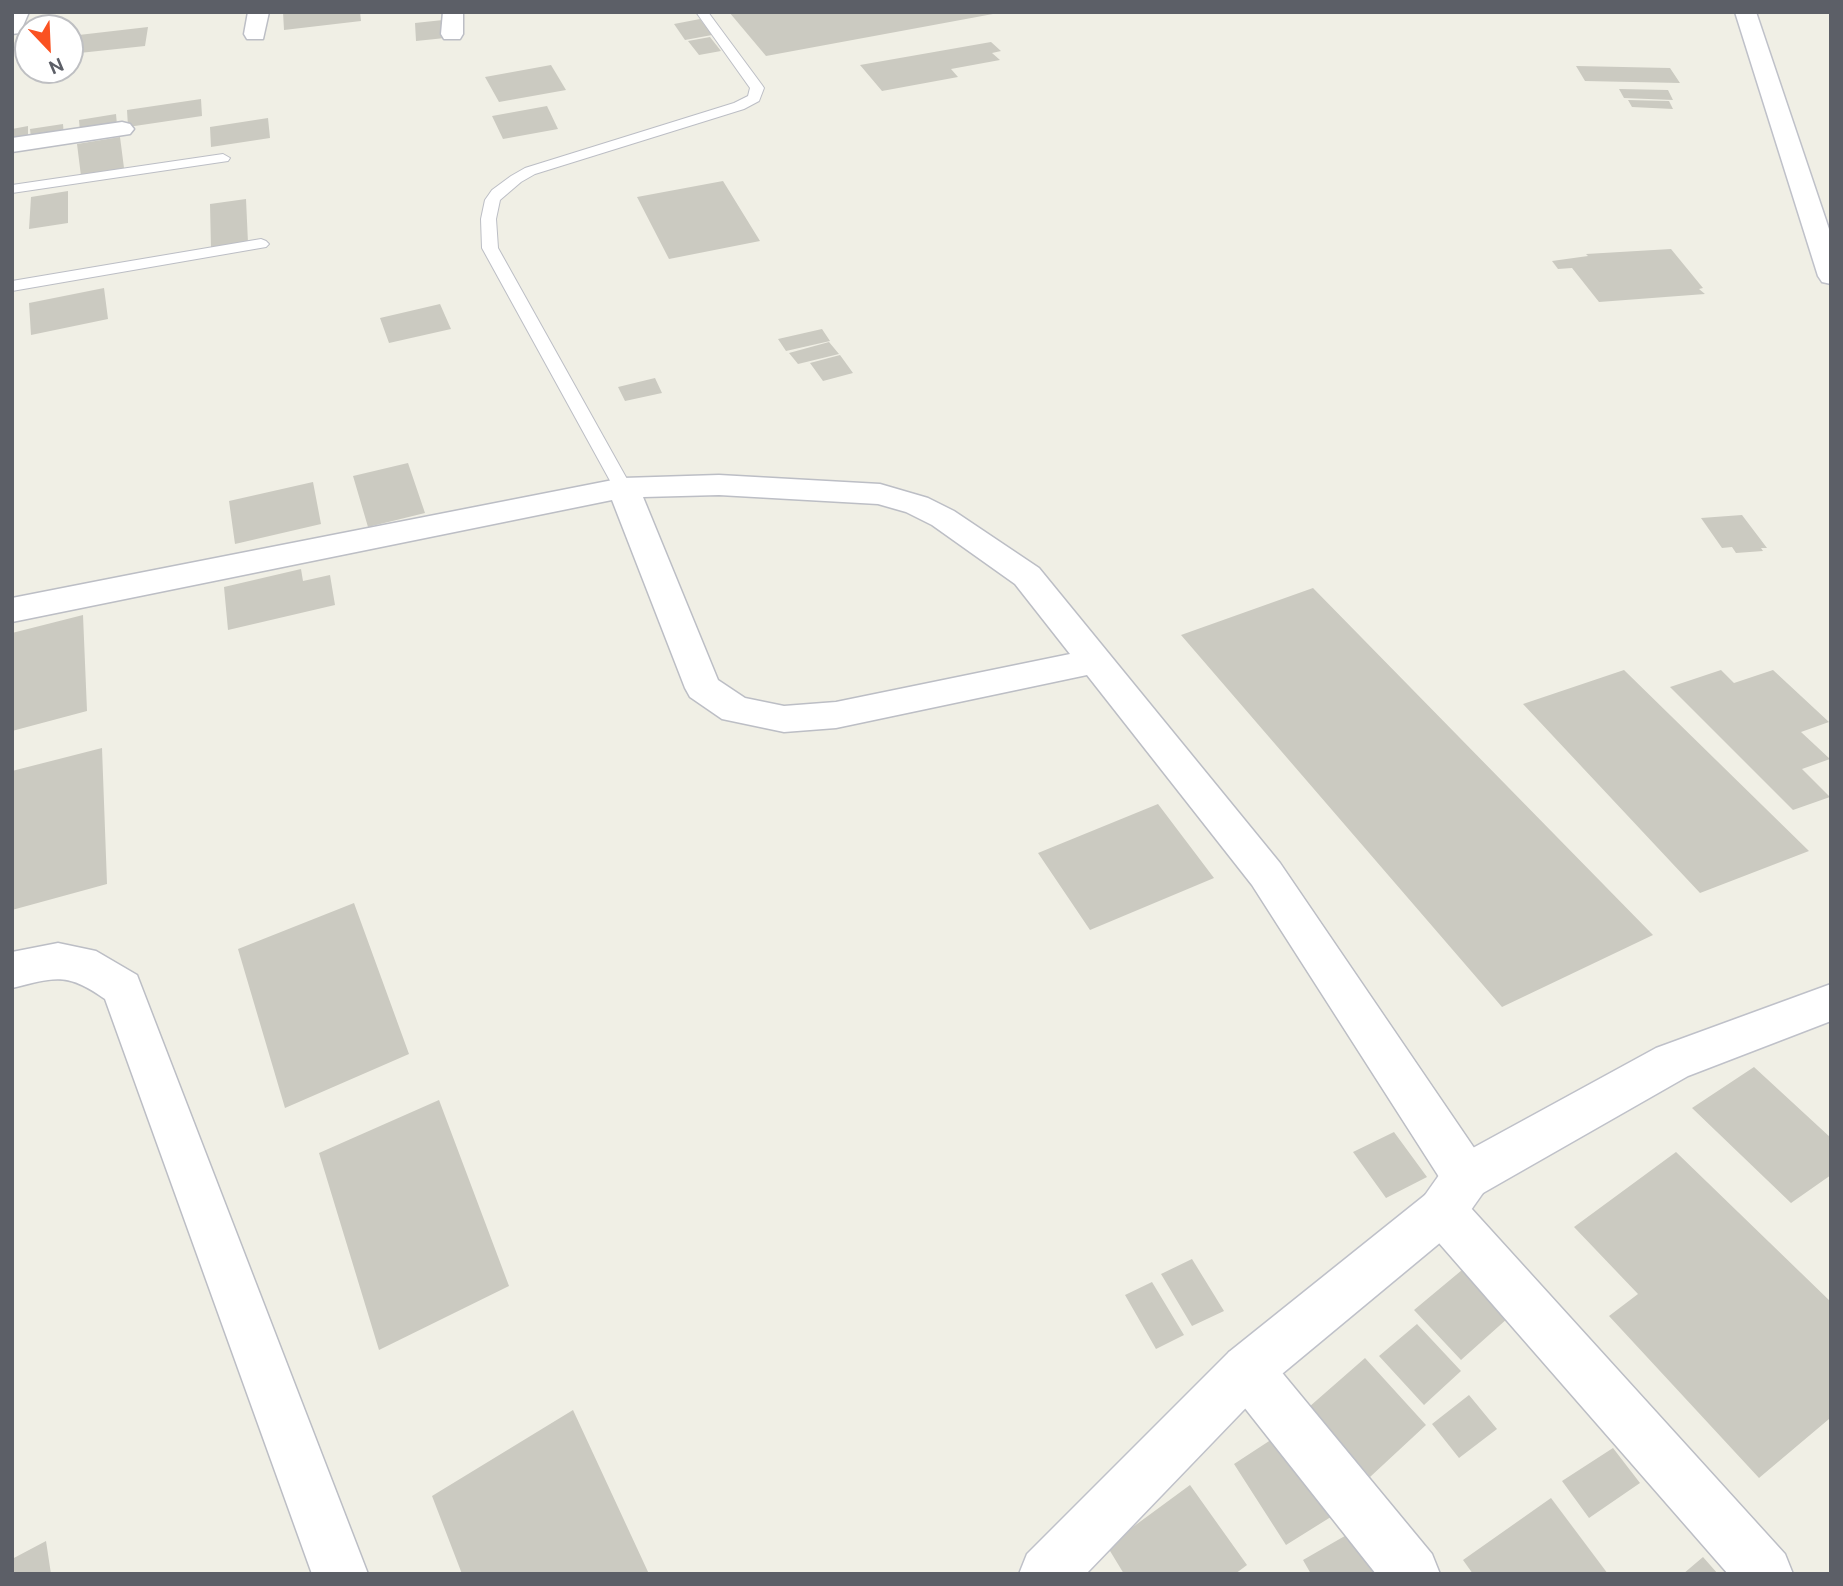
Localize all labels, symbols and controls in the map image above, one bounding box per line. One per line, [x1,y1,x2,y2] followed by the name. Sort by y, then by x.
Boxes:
[14,14,84,84] north arrow
[46,54,67,79] text: N

